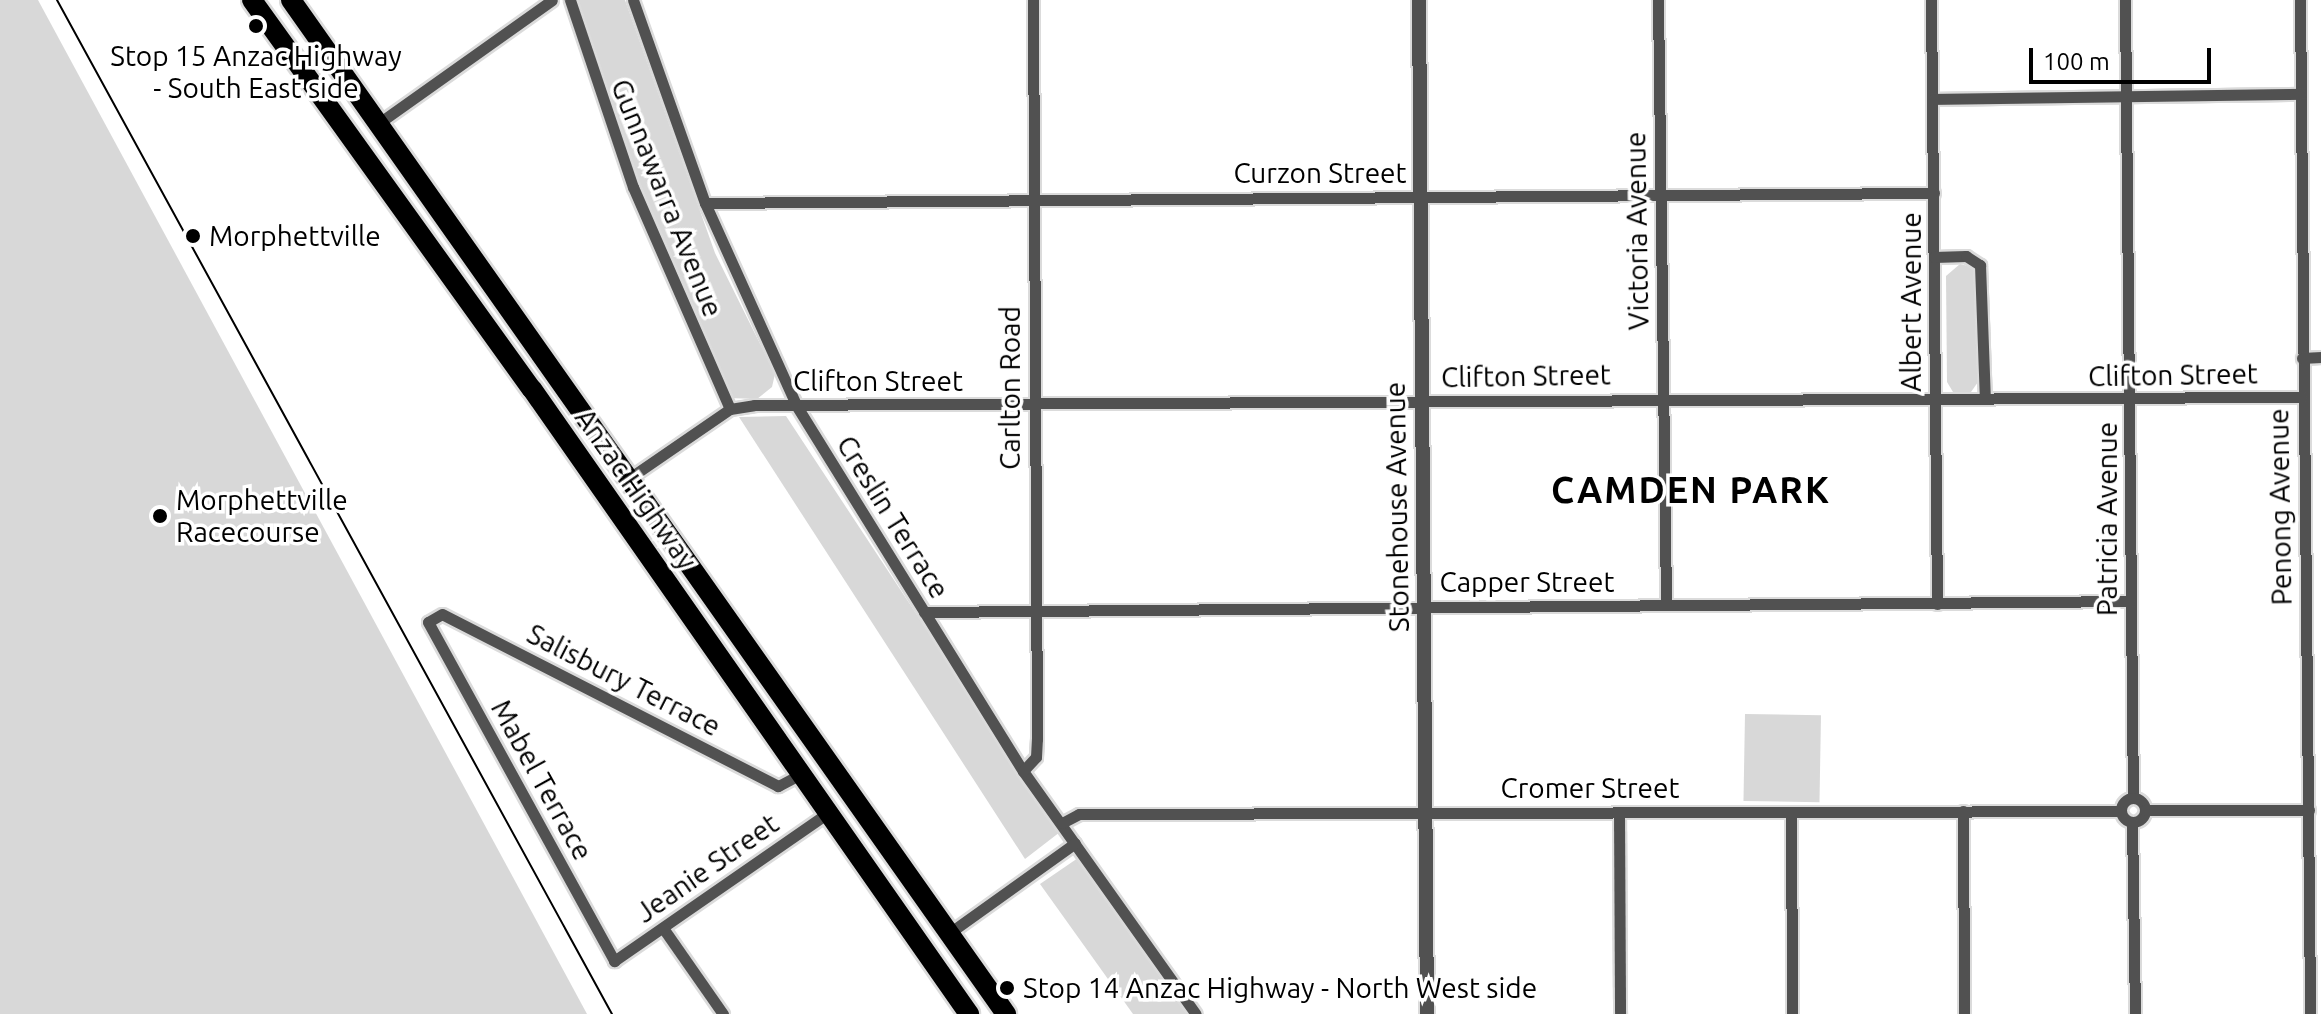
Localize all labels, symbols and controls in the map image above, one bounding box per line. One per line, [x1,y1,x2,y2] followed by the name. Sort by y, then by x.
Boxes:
[247,17,265,35] marker: Stop 15 Anzac Highway - South East side
[2033,32,2215,82] scale bar
[110,39,402,105] place label: Stop 15 Anzac Highway - South East side
[2043,48,2110,75] text: 100 m
[604,74,730,322] street label: Gunnawarra Avenue
[1618,132,1656,330] street label: Victoria Avenue
[1233,156,1407,190] street label: Curzon Street
[1894,212,1928,392] street label: Albert Avenue
[209,219,381,253] place label: Morphettville
[184,227,202,245] marker: Morphettville
[993,306,1027,470] street label: Carlton Road
[2088,357,2258,393] street label: Clifton Street
[1441,358,1611,394] street label: Clifton Street
[793,364,963,398] street label: Clifton Street
[1378,382,1416,632] street label: Stonehouse Avenue
[568,402,704,576] street label: Anzac Highway
[2261,408,2299,606] street label: Penong Avenue
[2090,422,2124,616] street label: Patricia Avenue
[830,429,956,605] street label: Creslin Terrace
[1551,468,1831,512] district label: CAMDEN PARK
[176,483,348,549] place label: Morphettville Racecourse
[151,507,169,525] marker: Morphettville Racecourse
[1440,565,1614,599] street label: Capper Street
[522,617,726,743] street label: Salisbury Terrace
[484,694,600,866] street label: Mabel Terrace
[1501,771,1679,805] street label: Cromer Street
[629,806,785,930] street label: Jeanie Street
[1023,971,1537,1005] place label: Stop 14 Anzac Highway - North West side
[998,979,1016,997] marker: Stop 14 Anzac Highway - North West side

